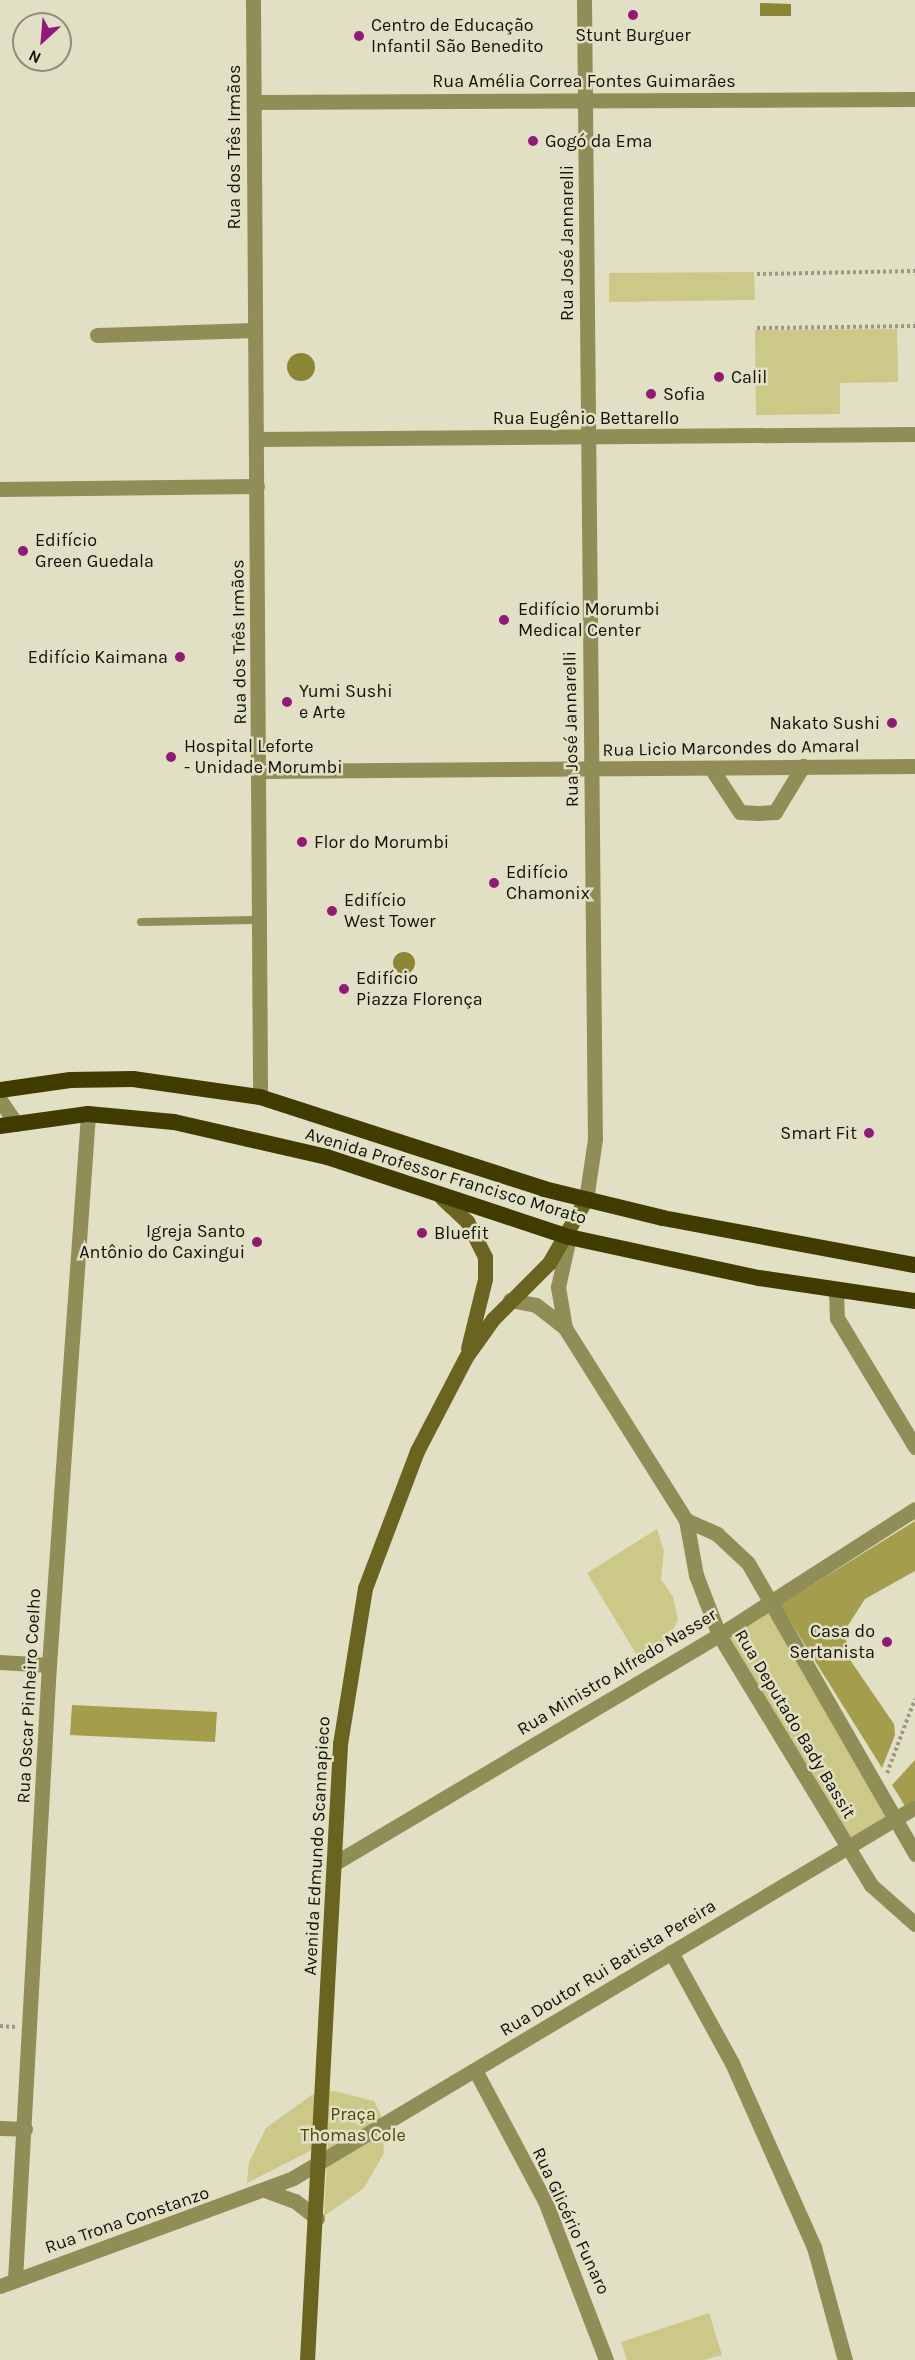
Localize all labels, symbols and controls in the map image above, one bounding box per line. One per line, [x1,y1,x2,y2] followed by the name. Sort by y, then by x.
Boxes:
[626,8,640,22] marker: Stunt Burguer
[12,12,72,72] north arrow
[371,15,543,57] place label: Centro de Educação Infantil São Benedito
[575,24,691,46] place label: Stunt Burguer
[352,29,366,43] marker: Centro de Educação Infantil São Benedito
[25,46,44,68] text: N
[223,64,245,230] street label: Rua dos Três Irmãos
[432,70,736,92] street label: Rua Amélia Correa Fontes Guimarães
[545,130,652,152] place label: Gogó da Ema
[526,134,540,148] marker: Gogó da Ema
[556,165,578,321] street label: Rua José Jannarelli
[731,366,767,388] place label: Calil
[712,370,726,384] marker: Calil
[663,383,705,405] place label: Sofia
[644,387,658,401] marker: Sofia
[493,407,679,429] street label: Rua Eugênio Bettarello
[35,530,154,572] place label: Edifício Green Guedala
[16,544,30,558] marker: Edifício Green Guedala
[227,559,251,725] street label: Rua dos Três Irmãos
[518,599,660,642] place label: Edifício Morumbi Medical Center
[495,611,513,629] marker: Edifício Morumbi Medical Center
[28,646,168,668] place label: Edifício Kaimana
[173,650,187,664] marker: Edifício Kaimana
[559,651,583,807] street label: Rua José Jannarelli
[299,681,393,724] place label: Yumi Sushi e Arte
[280,695,294,709] marker: Yumi Sushi e Arte
[769,712,880,734] place label: Nakato Sushi
[885,716,899,730] marker: Nakato Sushi
[602,735,860,761] street label: Rua Licio Marcondes do Amaral
[184,736,343,778] place label: Hospital Leforte - Unidade Morumbi
[162,748,180,766] marker: Hospital Leforte - Unidade Morumbi
[314,831,449,853] place label: Flor do Morumbi
[295,835,309,849] marker: Flor do Morumbi
[506,862,590,904] place label: Edifício Chamonix
[487,876,501,890] marker: Edifício Chamonix
[344,890,435,932] place label: Edifício West Tower
[325,904,339,918] marker: Edifício West Tower
[356,968,483,1010] place label: Edifício Piazza Florença
[337,982,351,996] marker: Edifício Piazza Florença
[780,1122,857,1144] place label: Smart Fit
[303,1123,589,1229] street label: Avenida Professor Francisco Morato
[862,1126,876,1140] marker: Smart Fit
[79,1221,245,1264] place label: Igreja Santo Antônio do Caxingui
[434,1222,489,1244] place label: Bluefit
[415,1226,429,1240] marker: Bluefit
[250,1235,264,1249] marker: Igreja Santo Antônio do Caxingui
[13,1588,45,1804] street label: Rua Oscar Pinheiro Coelho
[513,1604,721,1740] street label: Rua Ministro Alfredo Nasser
[789,1621,875,1664] place label: Casa do Sertanista
[730,1626,860,1822] street label: Rua Deputado Bady Bassit
[880,1635,894,1649] marker: Casa do Sertanista
[299,1716,335,1976] street label: Avenida Edmundo Scannapieco
[496,1895,720,2041] street label: Rua Doutor Rui Batista Pereira
[300,2104,406,2146] park label: Praça Thomas Cole
[527,2144,615,2298] street label: Rua Glicério Funaro
[42,2182,212,2258] street label: Rua Trona Constanzo

